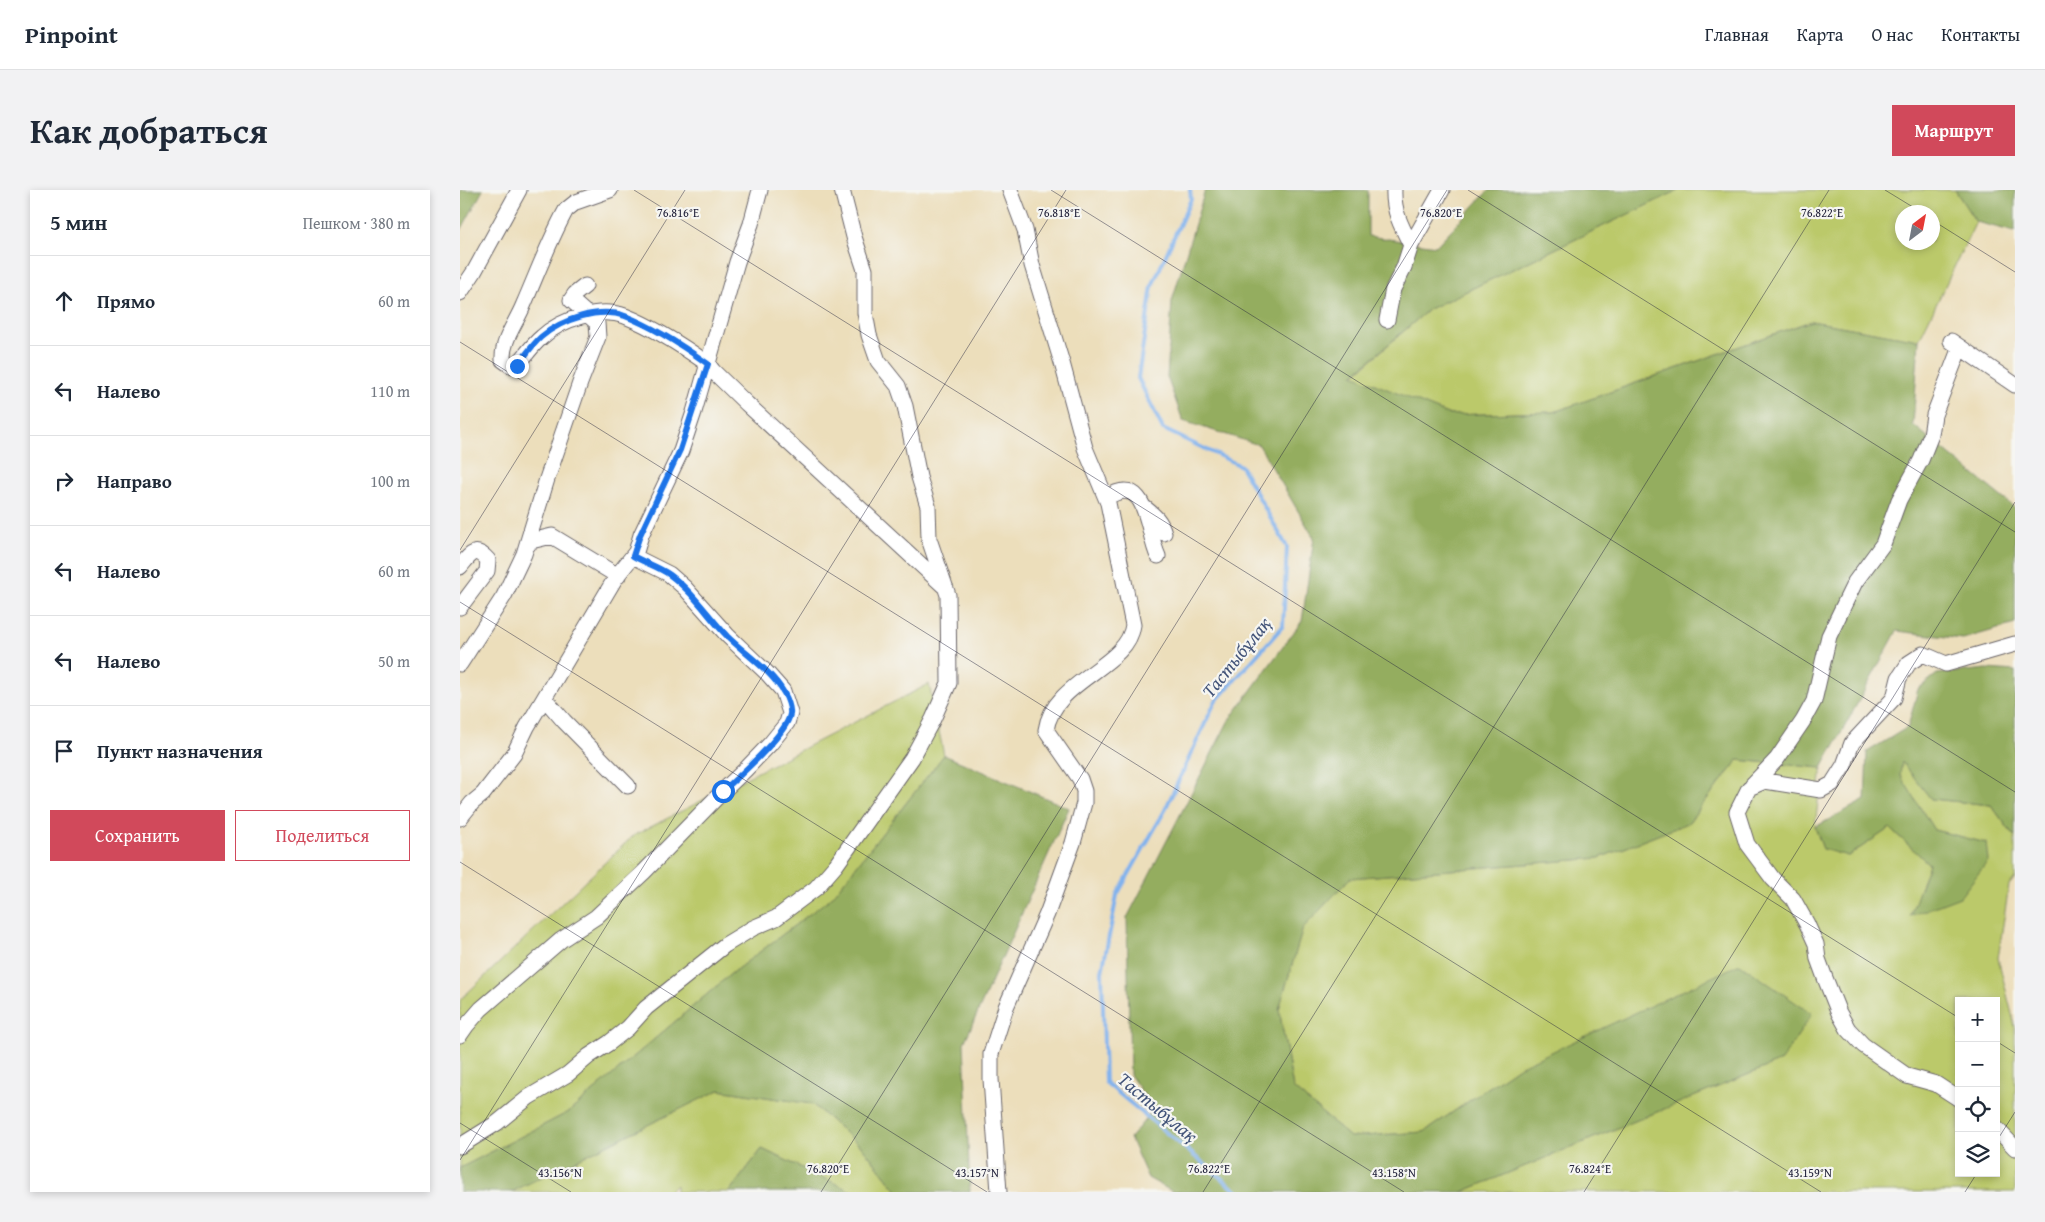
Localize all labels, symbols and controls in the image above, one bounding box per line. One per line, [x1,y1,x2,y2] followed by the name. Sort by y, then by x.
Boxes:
[25,17,118,52] text: Pinpoint
[1705,21,1769,48] text: Главная
[1797,21,1843,48] text: Карта
[1871,21,1913,48] text: О нас
[1941,21,2020,48] text: Контакты
[30,105,268,156] text: Как добраться
[1892,105,2015,156] button: Маршрут
[657,204,699,221] text: 76.816°E
[1038,204,1080,221] text: 76.818°E
[1420,204,1462,221] text: 76.820°E
[1801,204,1843,221] text: 76.822°E
[1895,205,1940,250] north arrow
[50,207,107,238] text: 5 мин
[303,211,410,235] text: Пешком · 380 m
[50,287,78,315] icon: ahead
[97,287,155,315] text: Прямо
[378,289,410,313] text: 60 m
[506,355,529,378] route end
[50,377,78,405] icon: left
[97,377,160,405] text: Налево
[370,379,410,403] text: 110 m
[50,467,78,495] icon: right
[97,467,172,495] text: Направо
[370,469,410,493] text: 100 m
[50,557,78,585] icon: left
[97,557,160,585] text: Налево
[378,559,410,583] text: 60 m
[1195,611,1277,703] water label: Тастыбұлақ
[50,647,78,675] icon: left
[97,647,160,675] text: Налево
[378,649,410,673] text: 50 m
[50,737,78,765] icon: arrive
[97,737,263,765] text: Пункт назначения
[712,780,735,803] route start
[50,810,225,861] button: Сохранить
[235,810,410,861] button: Поделиться
[1955,997,2000,1177] map controls
[1955,997,2000,1042] button: +
[1955,1042,2000,1087] button: −
[1112,1065,1204,1149] water label: Тастыбұлақ
[1955,1087,2000,1132] button: locate
[1955,1132,2000,1177] button: layers
[807,1160,849,1177] text: 76.820°E
[1188,1160,1230,1177] text: 76.822°E
[1569,1160,1611,1177] text: 76.824°E
[538,1164,582,1181] text: 43.156°N
[955,1164,999,1181] text: 43.157°N
[1372,1164,1416,1181] text: 43.158°N
[1788,1164,1832,1181] text: 43.159°N

